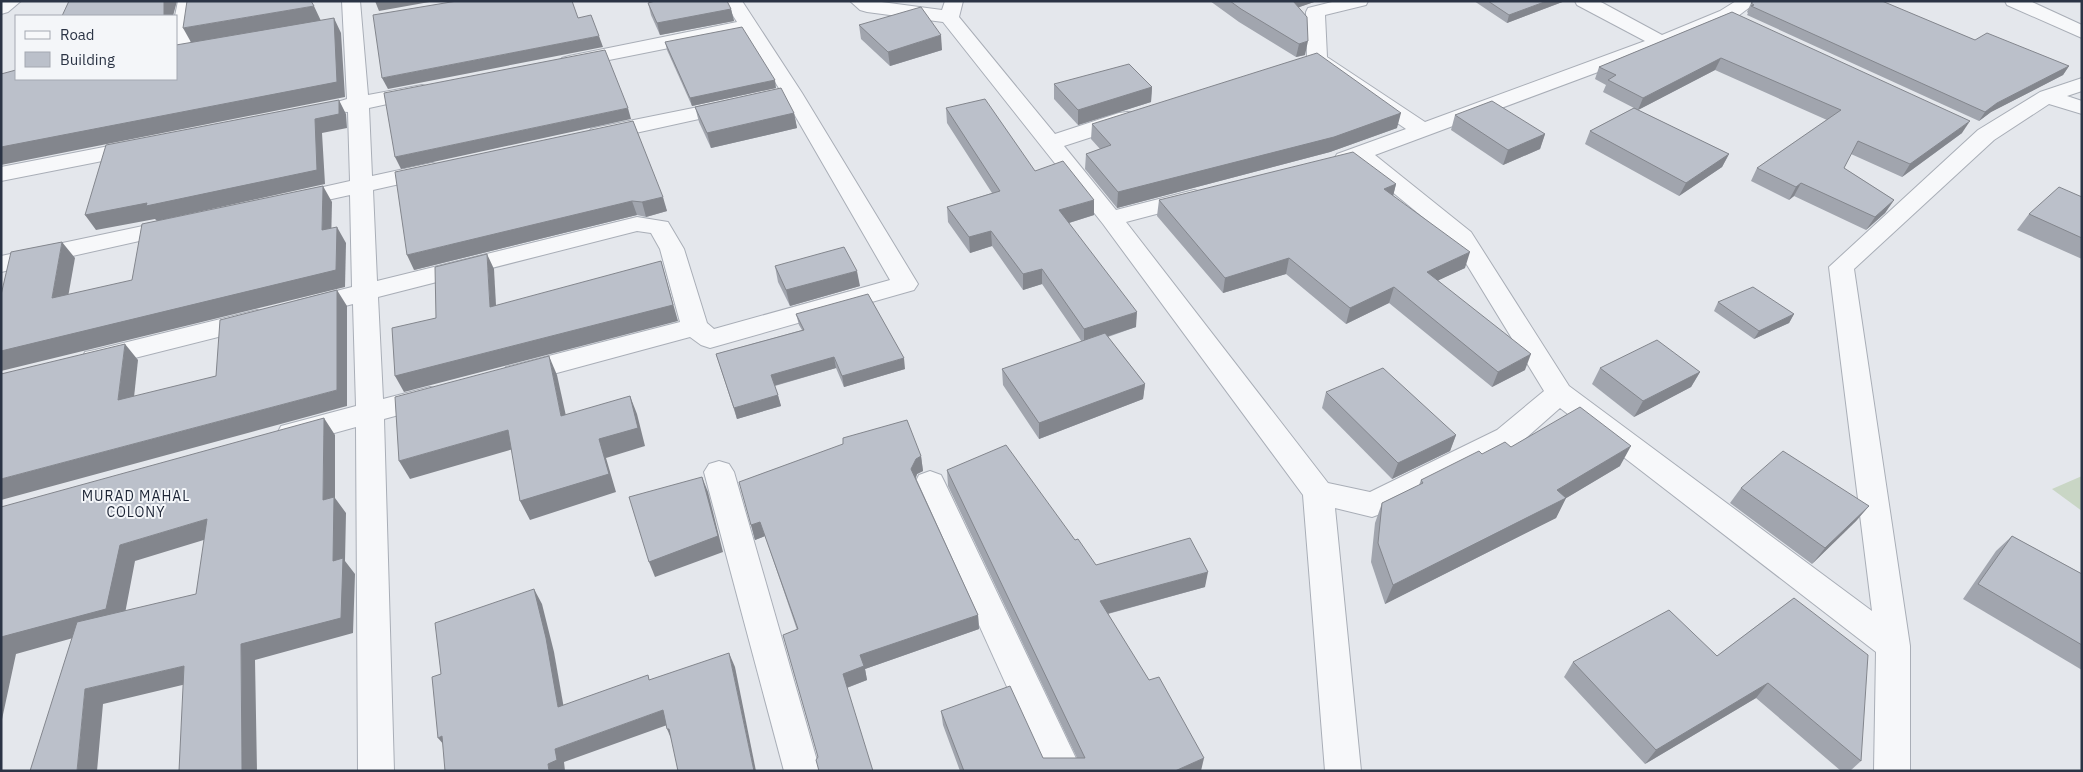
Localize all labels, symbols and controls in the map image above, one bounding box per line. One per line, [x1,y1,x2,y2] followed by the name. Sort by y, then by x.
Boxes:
[15,15,178,80] legend
[60,25,95,44] text: Road
[60,50,115,69] text: Building
[82,487,190,521] district label: MURAD MAHAL COLONY

